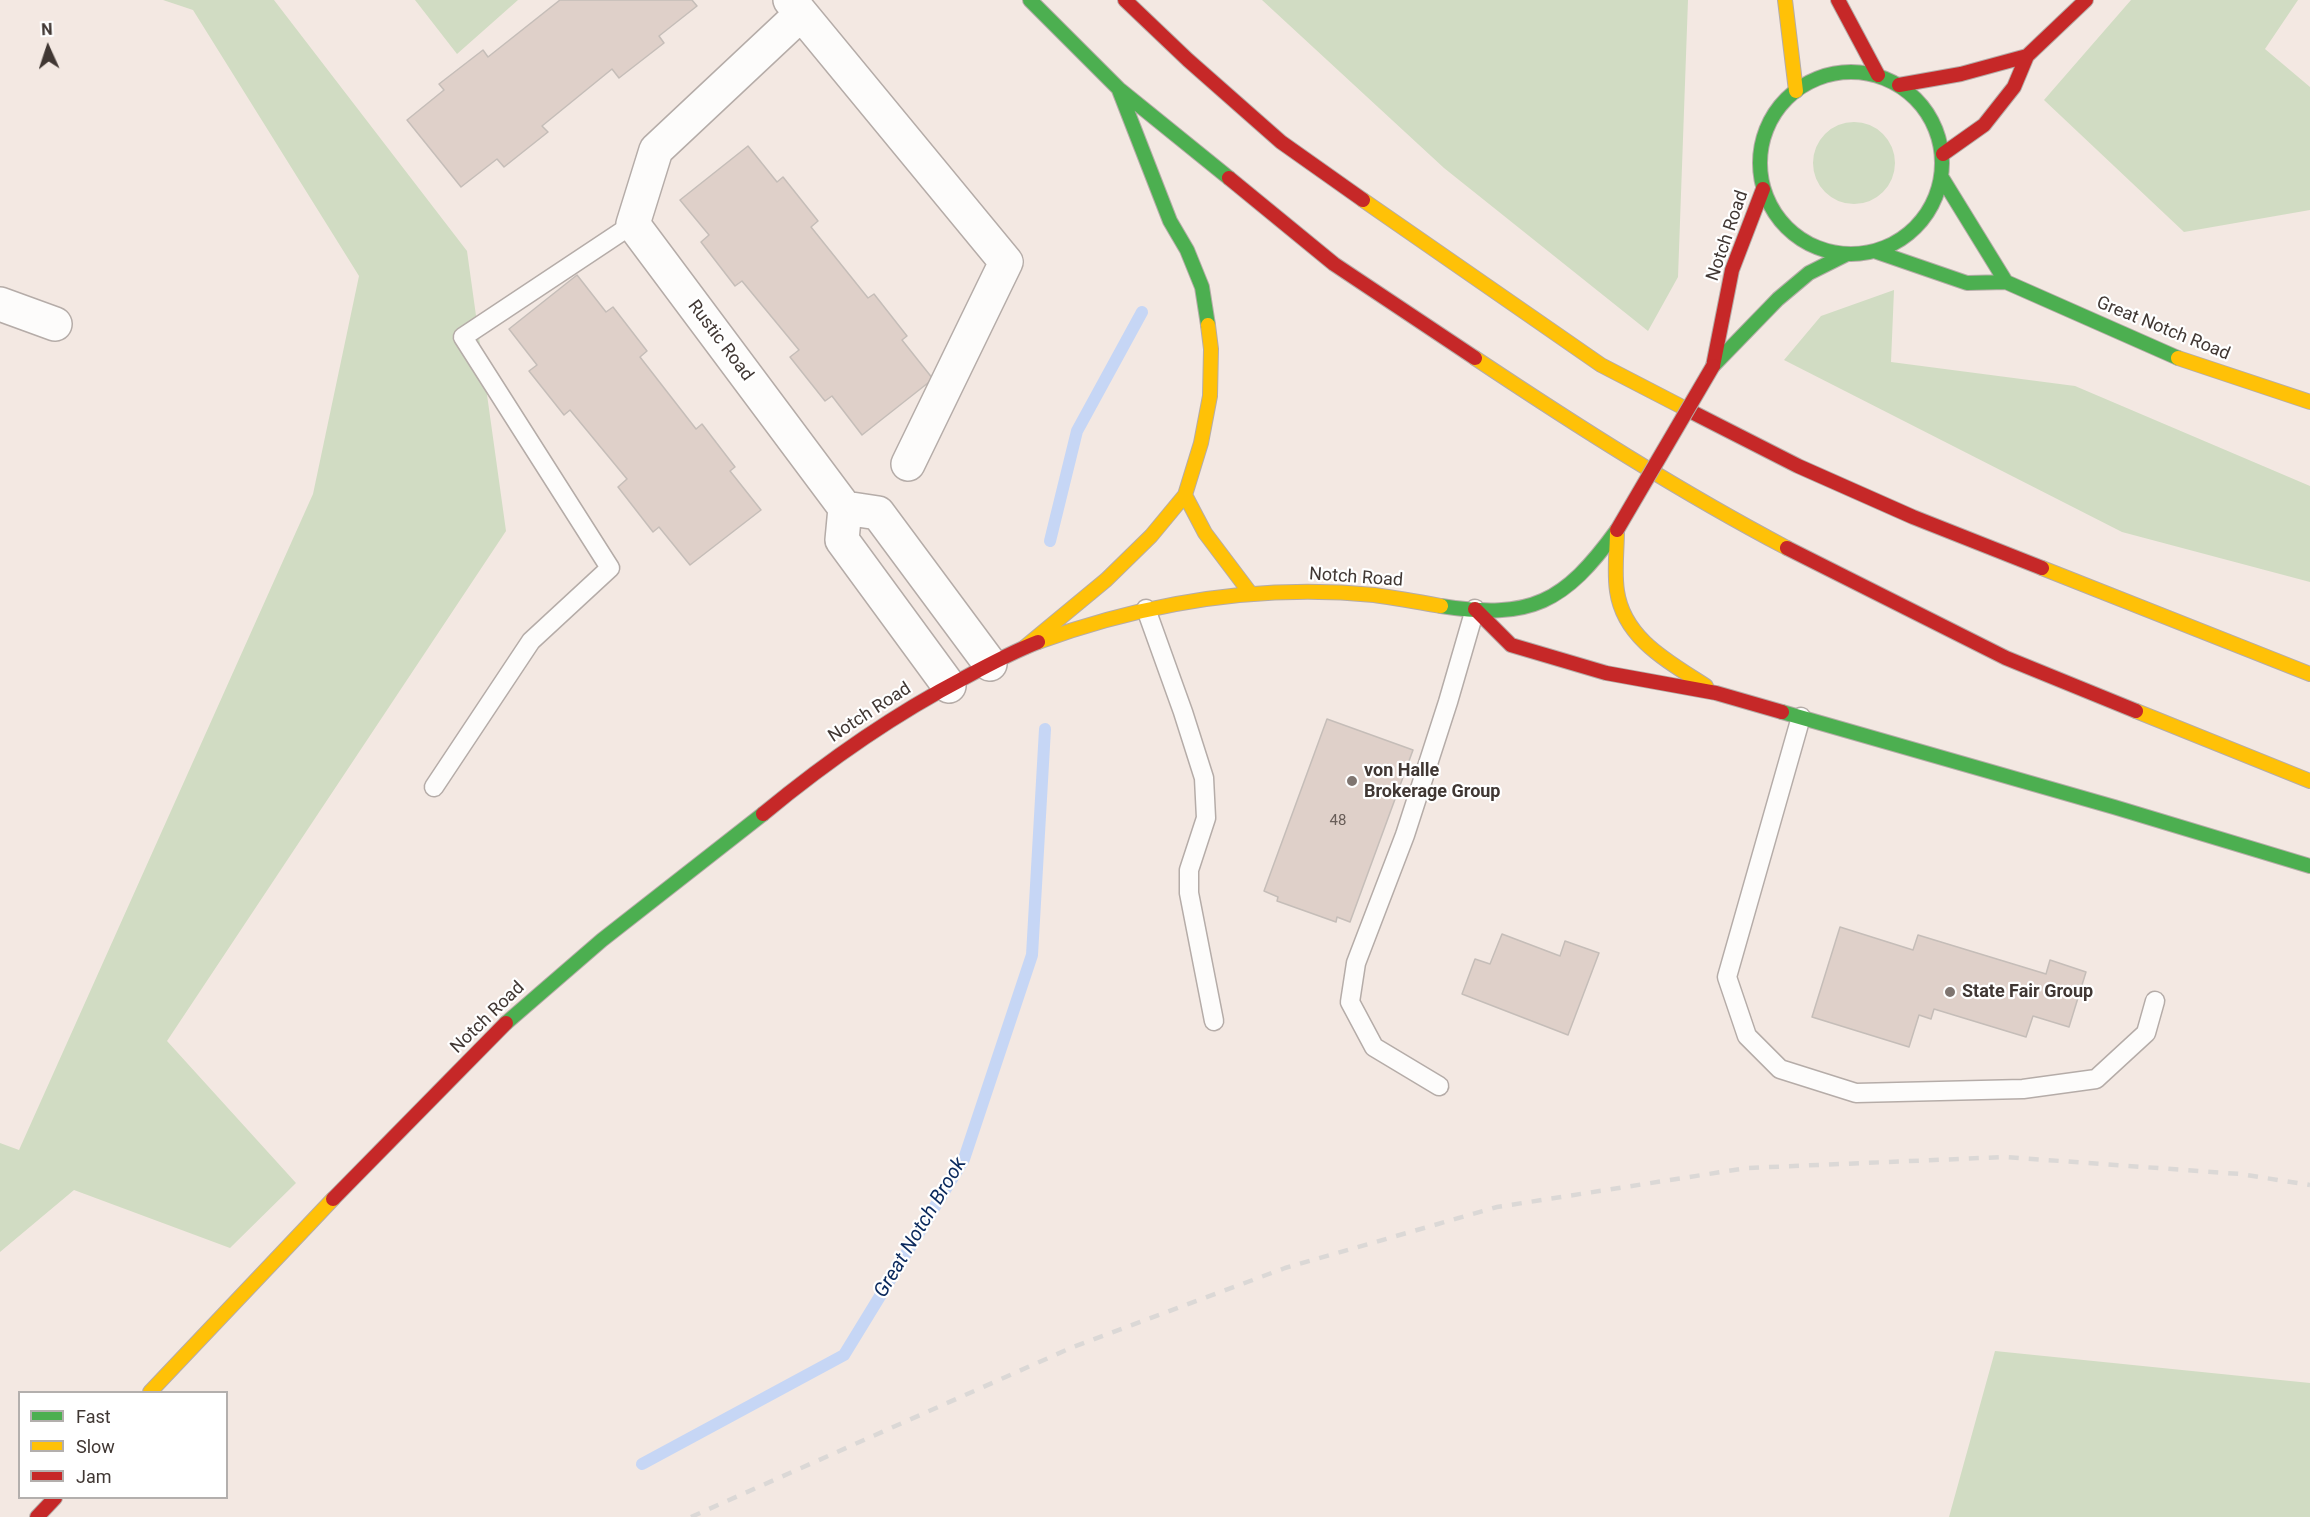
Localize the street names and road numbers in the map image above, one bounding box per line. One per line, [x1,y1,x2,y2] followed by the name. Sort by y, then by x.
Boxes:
[1702,188,1754,284] street label: Notch Road
[2093,292,2233,366] street label: Great Notch Road
[683,296,757,386] street label: Rustic Road
[1308,564,1404,592] street label: Notch Road
[825,678,915,748] street label: Notch Road
[447,978,529,1058] street label: Notch Road

